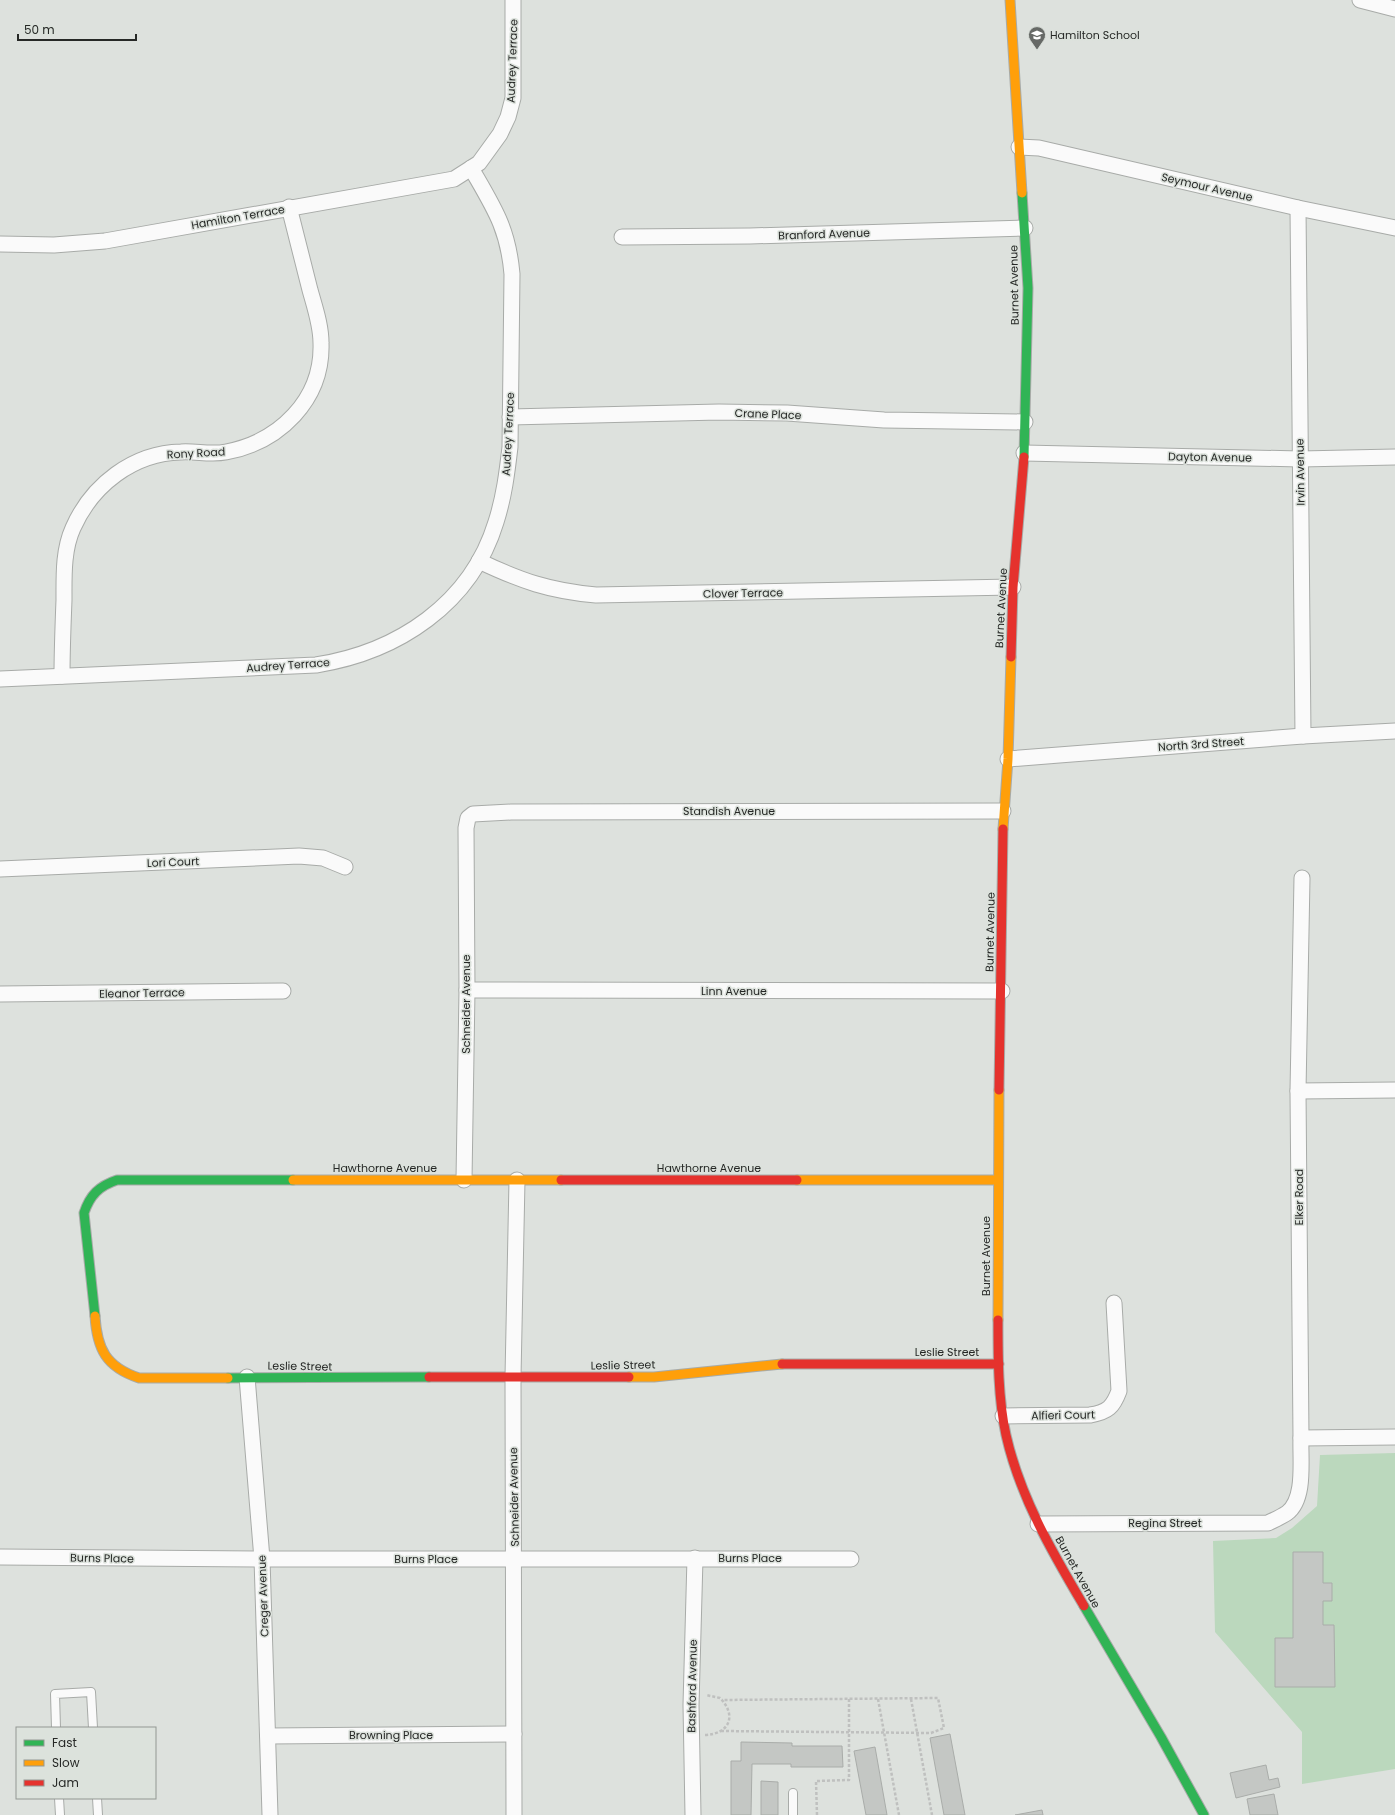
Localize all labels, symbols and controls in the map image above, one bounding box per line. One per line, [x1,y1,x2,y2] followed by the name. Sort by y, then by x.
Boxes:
[18,16,136,42] scale bar
[503,19,521,103] street label: Audrey Terrace
[24,21,55,38] text: 50 m
[1027,25,1047,50] school or university icon: Hamilton School
[1050,27,1140,43] place label: Hamilton School
[1160,169,1254,205] street label: Seymour Avenue
[190,201,286,233] street label: Hamilton Terrace
[778,224,870,244] street label: Branford Avenue
[1005,245,1023,325] street label: Burnet Avenue
[498,392,518,476] street label: Audrey Terrace
[734,405,802,423] street label: Crane Place
[1291,438,1309,506] street label: Irvin Avenue
[166,443,226,463] street label: Rony Road
[1168,448,1252,466] street label: Dayton Avenue
[991,567,1011,648] street label: Burnet Avenue
[703,584,783,602] street label: Clover Terrace
[246,654,331,676] street label: Audrey Terrace
[1158,733,1244,755] street label: North 3rd Street
[683,803,775,819] street label: Standish Avenue
[147,853,199,871] street label: Lori Court
[981,892,999,972] street label: Burnet Avenue
[458,954,474,1054] street label: Schneider Avenue
[701,983,767,999] street label: Linn Avenue
[99,984,185,1002] street label: Eleanor Terrace
[333,1160,437,1176] street label: Hawthorne Avenue
[657,1160,761,1176] street label: Hawthorne Avenue
[1291,1169,1307,1225] street label: Elker Road
[978,1216,994,1296] street label: Burnet Avenue
[915,1344,979,1360] street label: Leslie Street
[591,1356,655,1374] street label: Leslie Street
[268,1357,332,1375] street label: Leslie Street
[1031,1406,1095,1424] street label: Alfieri Court
[505,1447,523,1547] street label: Schneider Avenue
[1128,1515,1202,1531] street label: Regina Street
[1052,1533,1104,1611] street label: Burnet Avenue
[70,1549,134,1567] street label: Burns Place
[718,1550,782,1566] street label: Burns Place
[394,1551,458,1567] street label: Burns Place
[254,1555,272,1637] street label: Creger Avenue
[683,1639,701,1733] street label: Bashford Avenue
[16,1727,156,1799] legend
[349,1727,433,1743] street label: Browning Place
[52,1734,77,1751] text: Fast
[52,1754,80,1771] text: Slow
[52,1774,79,1791] text: Jam

